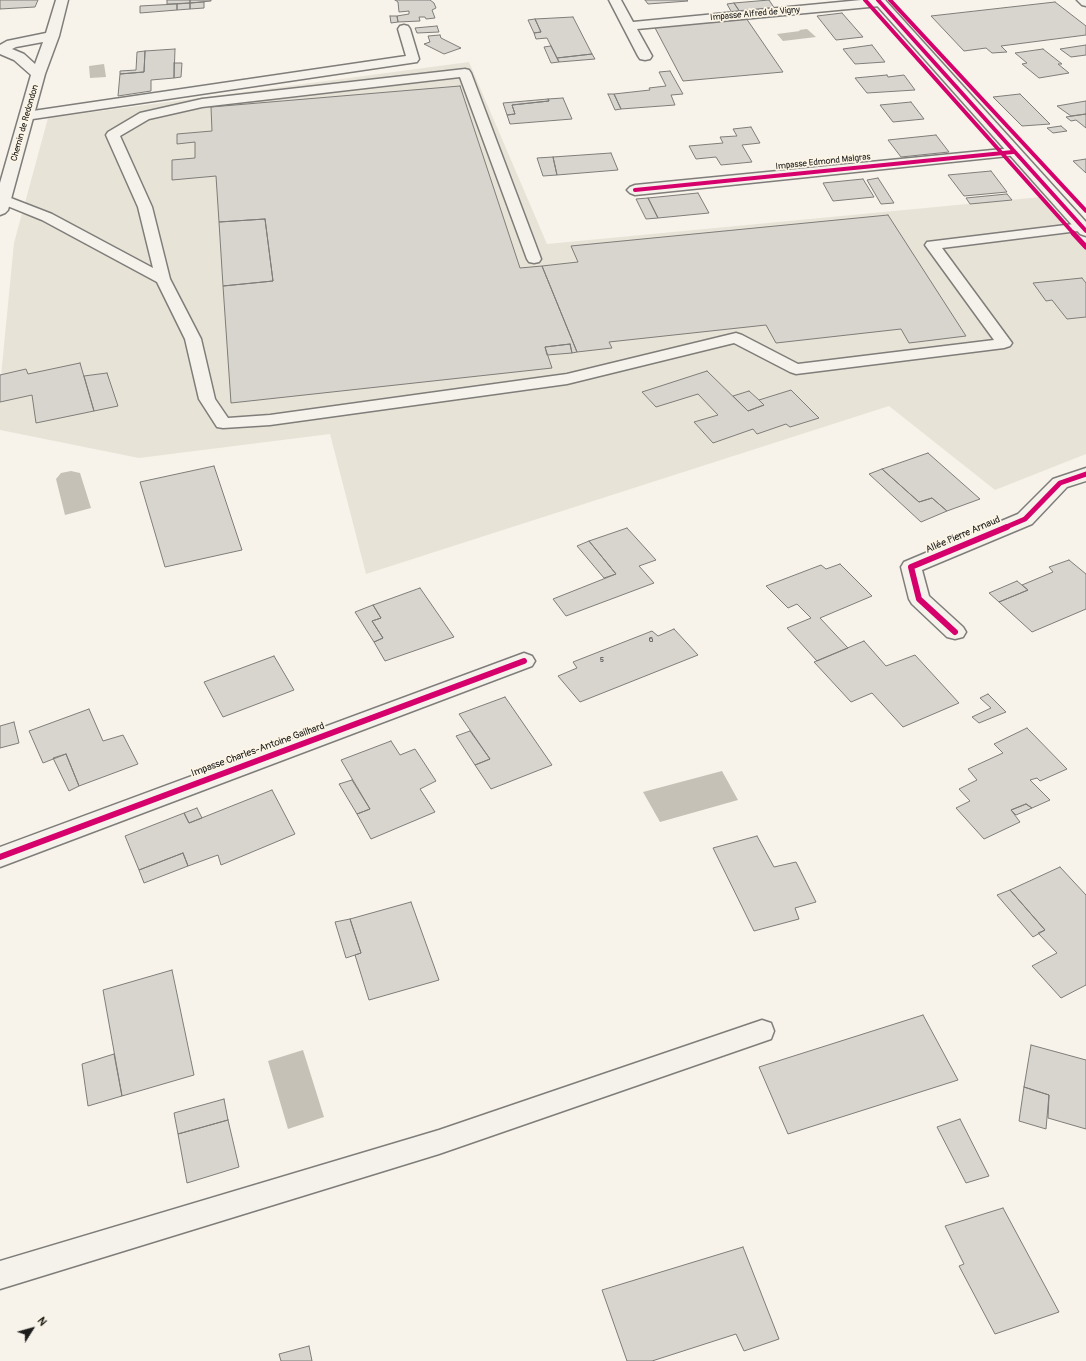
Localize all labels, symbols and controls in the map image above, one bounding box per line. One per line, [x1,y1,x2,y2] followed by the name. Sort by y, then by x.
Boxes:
[710,5,800,23] street label: Impasse Alfred de Vigny
[9,83,41,163] street label: Chemin de Redondon
[775,152,871,172] street label: Impasse Edmond Malgras
[924,514,1002,556] street label: Allée Pierre Arnaud
[649,635,653,645] house number: 6
[600,655,604,665] house number: 5
[190,720,326,780] street label: Impasse Charles-Antoine Gailhard
[12,1309,52,1349] north arrow
[35,1315,49,1328] text: N

